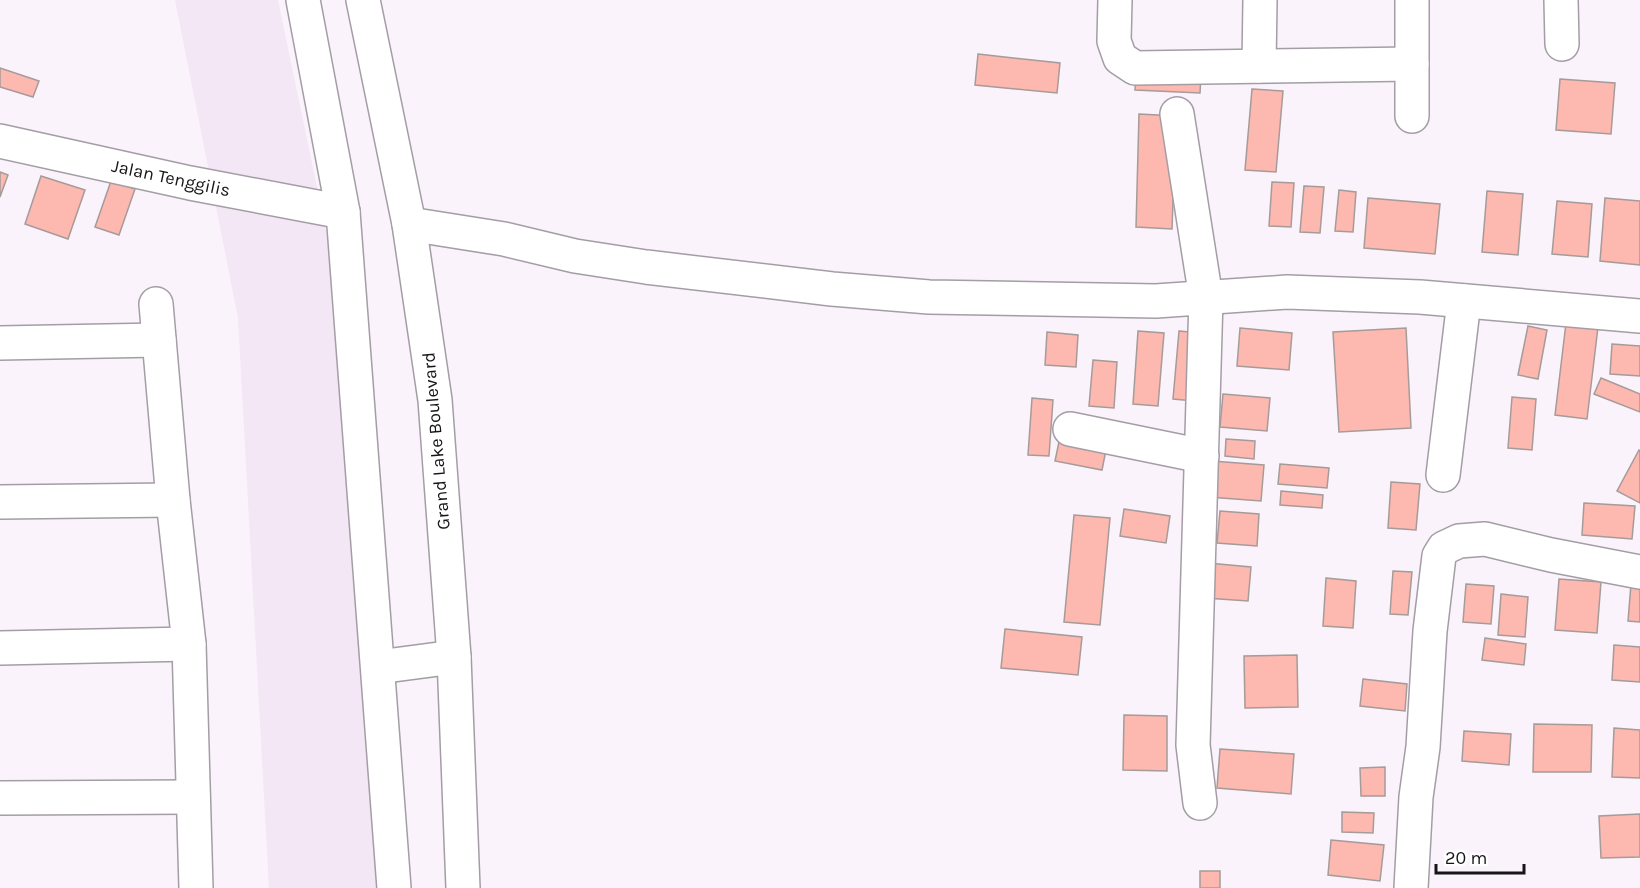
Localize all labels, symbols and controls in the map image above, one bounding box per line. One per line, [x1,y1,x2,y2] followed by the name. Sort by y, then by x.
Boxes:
[110,155,232,201] street label: Jalan Tenggilis
[417,351,455,531] street label: Grand Lake Boulevard
[1436,837,1524,875] scale bar
[1445,847,1487,869] text: 20 m

